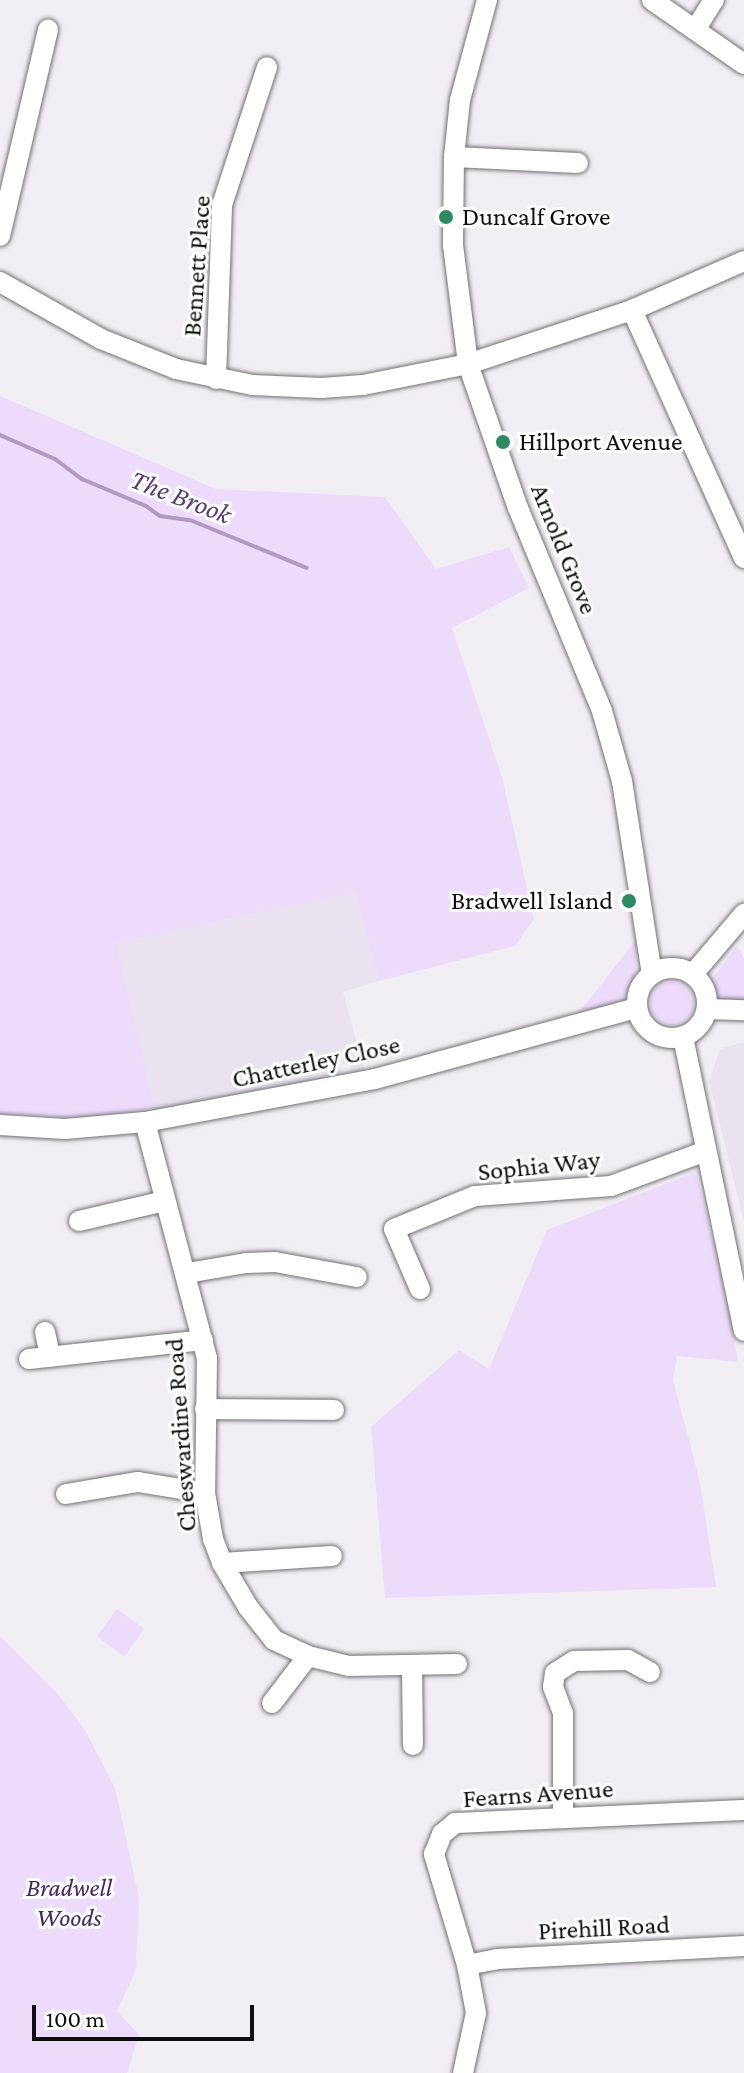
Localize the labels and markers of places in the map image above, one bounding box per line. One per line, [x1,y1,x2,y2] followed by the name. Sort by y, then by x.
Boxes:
[462,201,610,233] place label: Duncalf Grove
[437,208,455,226] marker: Duncalf Grove
[519,426,682,458] place label: Hillport Avenue
[494,433,512,451] marker: Hillport Avenue
[451,885,613,917] place label: Bradwell Island
[620,892,638,910] marker: Bradwell Island

